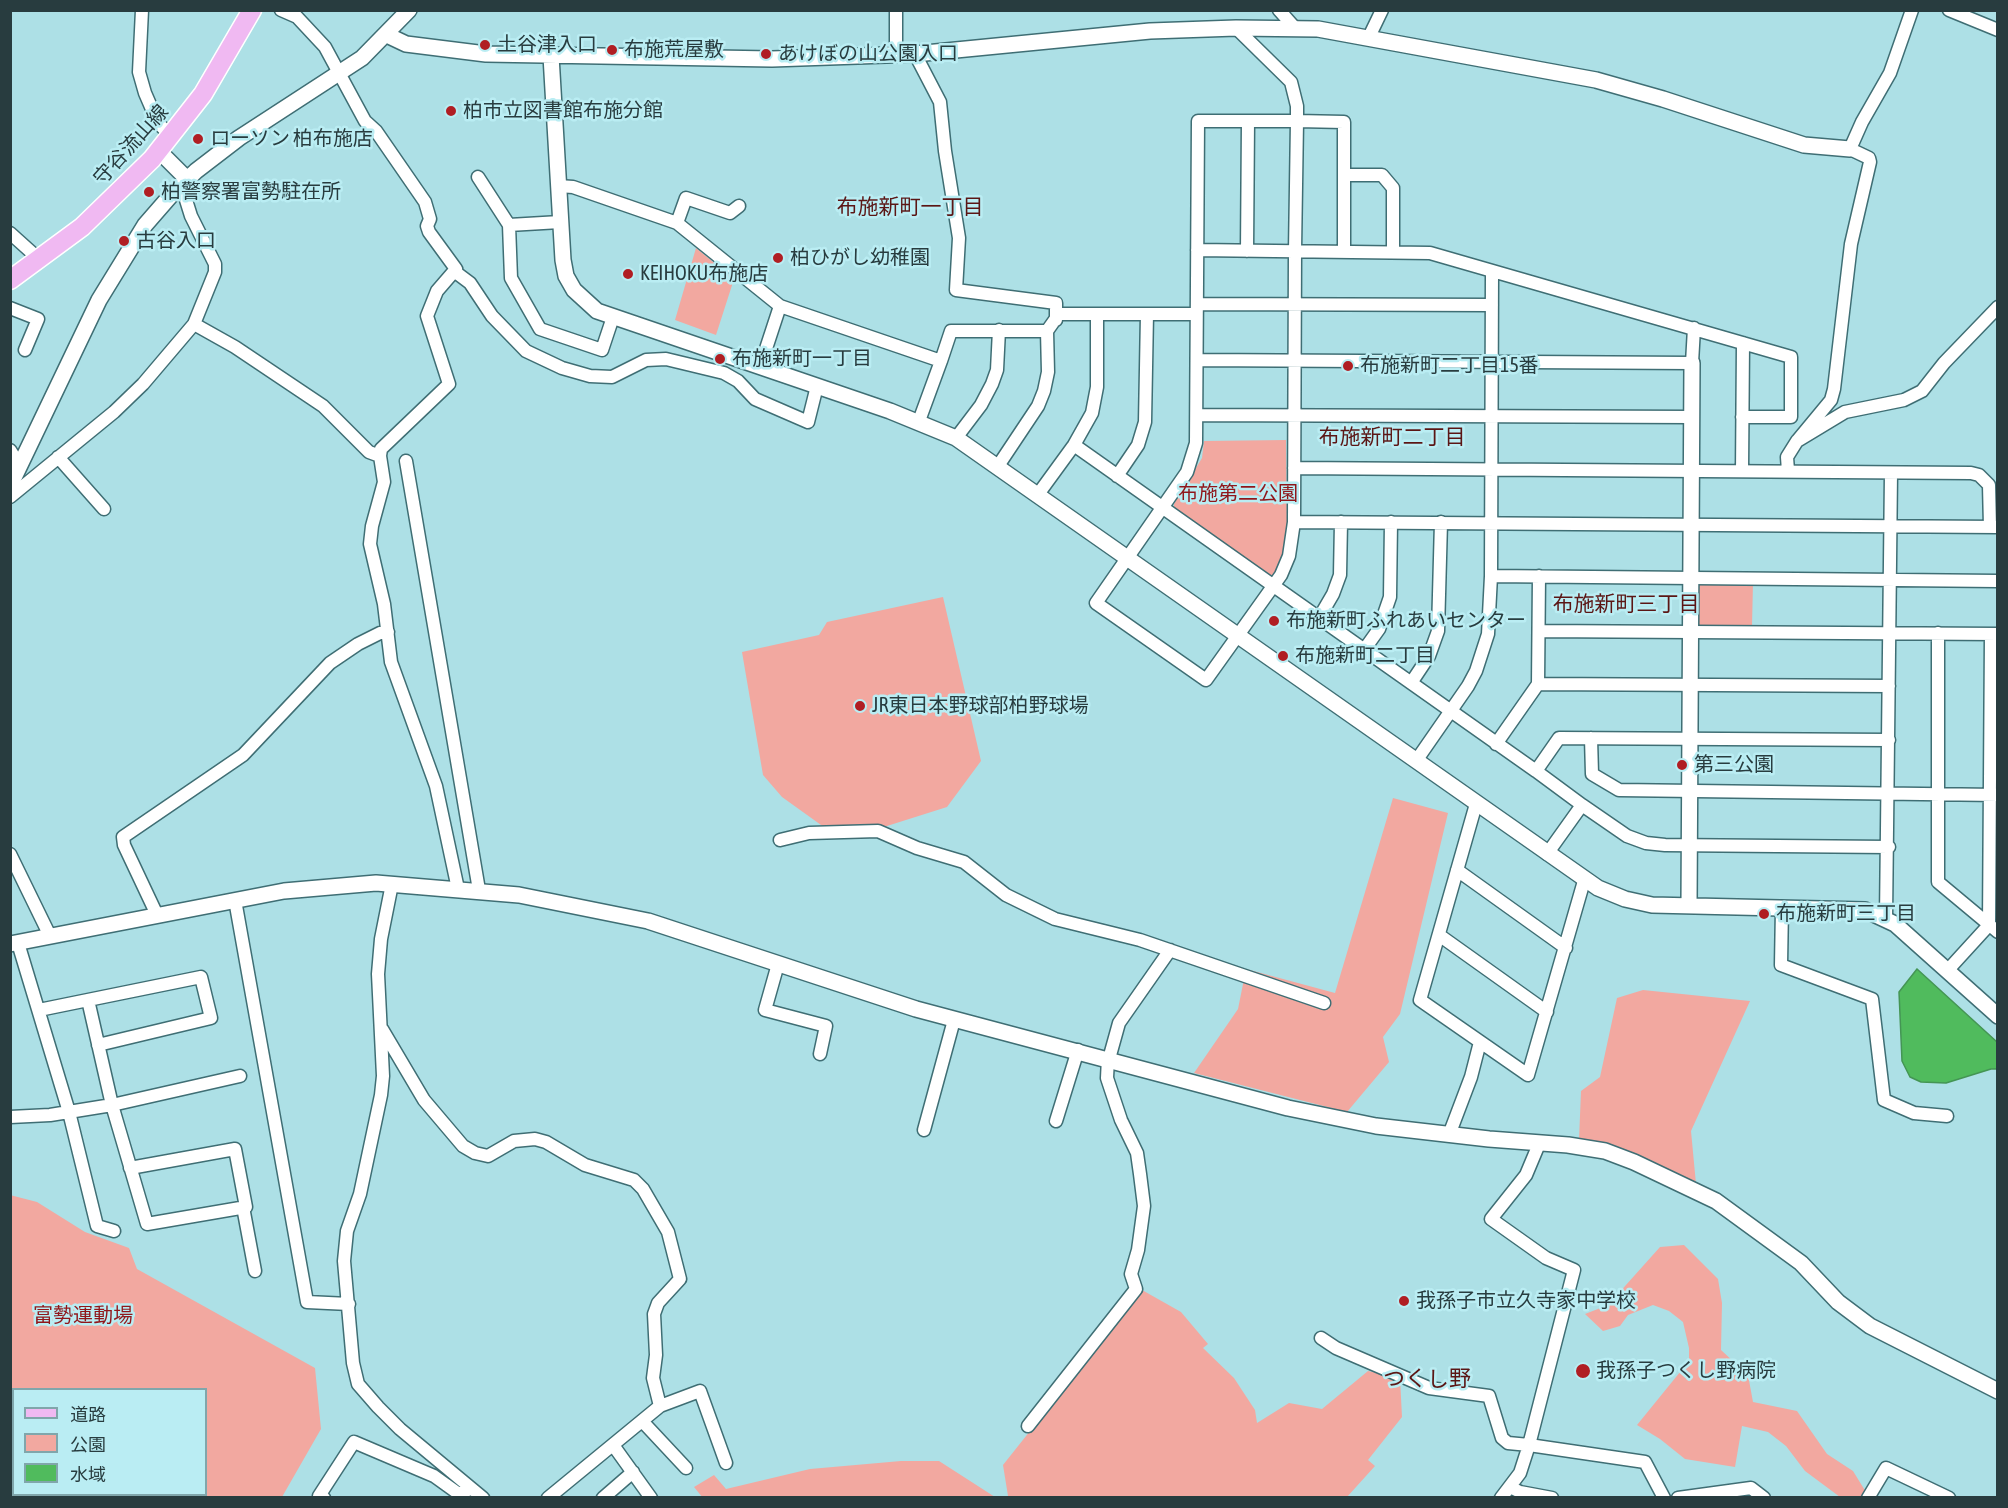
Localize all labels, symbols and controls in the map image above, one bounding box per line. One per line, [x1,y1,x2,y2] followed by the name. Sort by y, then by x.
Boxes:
[497,33,597,57] place label: 土谷津入口
[478,38,492,52] marker: 土谷津入口
[624,38,724,62] place label: 布施荒屋敷
[778,42,958,66] place label: あけぼの山公園入口
[605,43,619,57] marker: 布施荒屋敷
[759,47,773,61] marker: あけぼの山公園入口
[463,99,663,123] place label: 柏市立図書館布施分館
[89,100,173,190] street label: 守谷流山線
[444,104,458,118] marker: 柏市立図書館布施分館
[210,127,373,151] place label: ローソン 柏布施店
[191,132,205,146] marker: ローソン 柏布施店
[161,180,341,204] place label: 柏警察署富勢駐在所
[142,185,156,199] marker: 柏警察署富勢駐在所
[837,194,983,220] district label: 布施新町一丁目
[136,229,216,253] place label: 古谷入口
[117,234,131,248] marker: 古谷入口
[790,246,930,270] place label: 柏ひがし幼稚園
[771,251,785,265] marker: 柏ひがし幼稚園
[640,262,768,286] place label: KEIHOKU布施店
[621,267,635,281] marker: KEIHOKU布施店
[732,347,872,371] place label: 布施新町一丁目
[713,352,727,366] marker: 布施新町一丁目
[1360,354,1539,378] place label: 布施新町二丁目15番
[1341,359,1355,373] marker: 布施新町二丁目15番
[1319,424,1465,450] district label: 布施新町二丁目
[1178,482,1298,506] park label: 布施第二公園
[1553,591,1699,617] district label: 布施新町三丁目
[1286,609,1526,633] place label: 布施新町ふれあいセンター
[1267,614,1281,628] marker: 布施新町ふれあいセンター
[1295,644,1435,668] place label: 布施新町二丁目
[1276,649,1290,663] marker: 布施新町二丁目
[872,694,1088,718] place label: JR東日本野球部柏野球場
[853,699,867,713] marker: JR東日本野球部柏野球場
[1694,753,1774,777] place label: 第三公園
[1675,758,1689,772] marker: 第三公園
[1776,902,1916,926] place label: 布施新町三丁目
[1757,907,1771,921] marker: 布施新町三丁目
[1416,1289,1636,1313] place label: 我孫子市立久寺家中学校
[1397,1294,1411,1308] marker: 我孫子市立久寺家中学校
[33,1304,133,1328] park label: 富勢運動場
[1596,1359,1776,1383] place label: 我孫子つくし野病院
[1574,1362,1592,1380] marker: 我孫子つくし野病院
[1383,1366,1471,1392] district label: つくし野
[12,1388,207,1496] legend
[70,1404,106,1425] text: 道路
[70,1434,106,1455] text: 公園
[70,1464,106,1485] text: 水域

